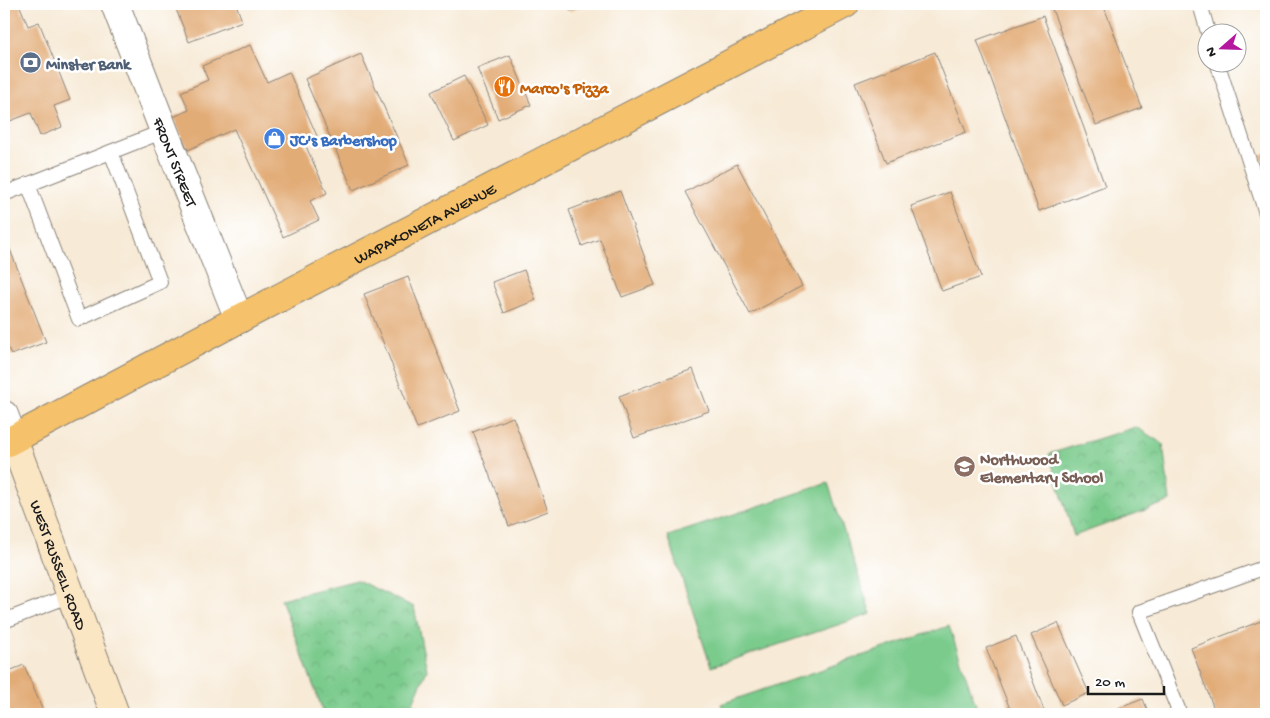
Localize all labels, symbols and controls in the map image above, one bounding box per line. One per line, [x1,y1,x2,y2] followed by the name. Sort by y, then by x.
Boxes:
[1198,22,1248,72] north arrow
[1203,44,1222,59] text: N
[18,51,42,75] bank icon: Minster Bank
[46,57,132,76] place label: Minster Bank
[492,75,516,99] restaurant icon: Marco's Pizza
[520,81,610,100] place label: Marco's Pizza
[146,114,200,211] street label: FRONT STREET
[262,127,286,151] shop icon: JC's Barbershop
[289,133,397,152] place label: JC's Barbershop
[352,181,501,271] street label: WAPAKONETA AVENUE
[980,452,1104,489] place label: Northwood Elementary School
[952,455,976,479] school or university icon: Northwood Elementary School
[24,498,89,634] street label: WEST RUSSELL ROAD
[1088,663,1164,695] scale bar
[1095,674,1125,692] text: 20 m

